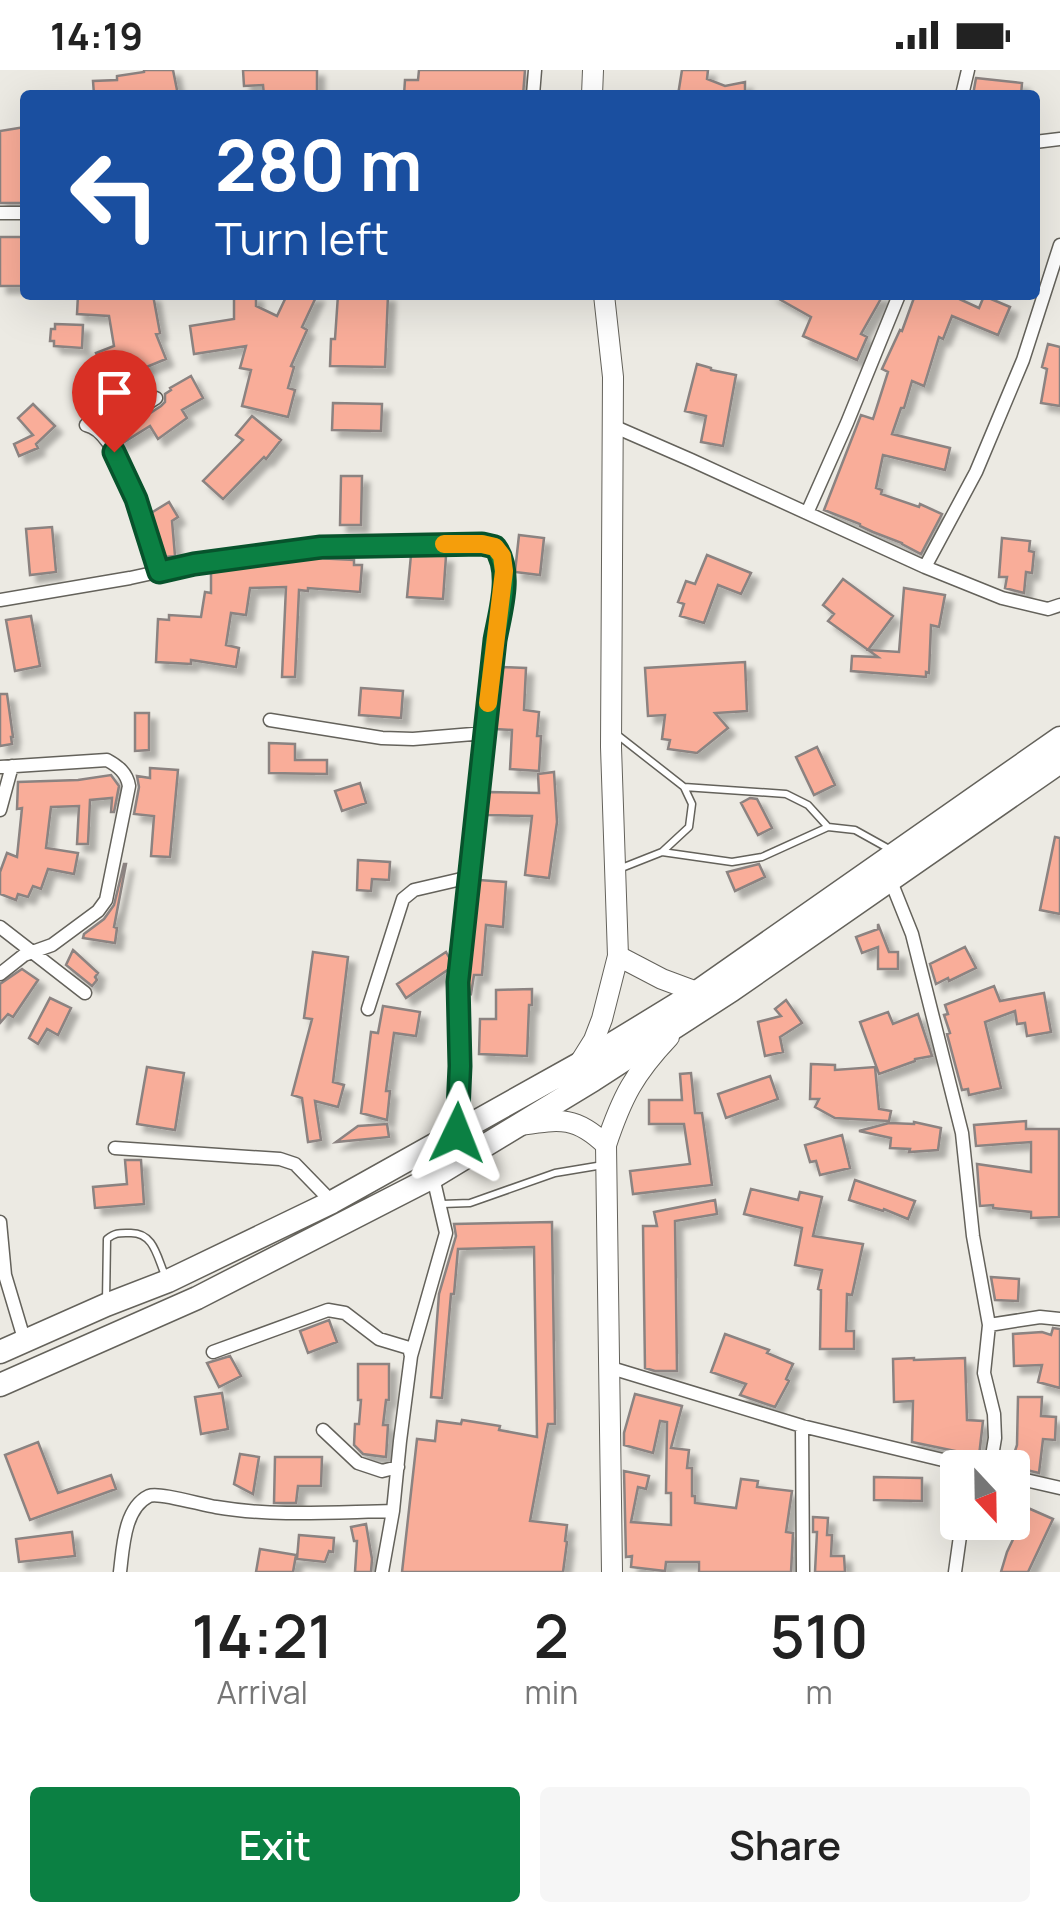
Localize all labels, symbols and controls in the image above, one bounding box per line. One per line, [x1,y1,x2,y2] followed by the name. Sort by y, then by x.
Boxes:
[50,9,143,61] text: 14:19
[215,116,423,212] text: 280 m
[50,130,180,260] icon: left
[215,207,389,269] text: Turn left
[72,350,157,453] pin
[87,365,142,420] icon: arrive
[405,1081,509,1185] position arrow
[940,1450,1030,1540] north arrow
[940,1450,1030,1540] map controls
[191,1594,333,1676] text: 14:21
[534,1594,569,1676] text: 2
[770,1594,869,1676] text: 510
[217,1670,308,1714] text: Arrival
[525,1670,578,1714] text: min
[806,1670,833,1714] text: m
[30,1787,520,1902] button: Exit
[540,1787,1030,1902] button: Share

